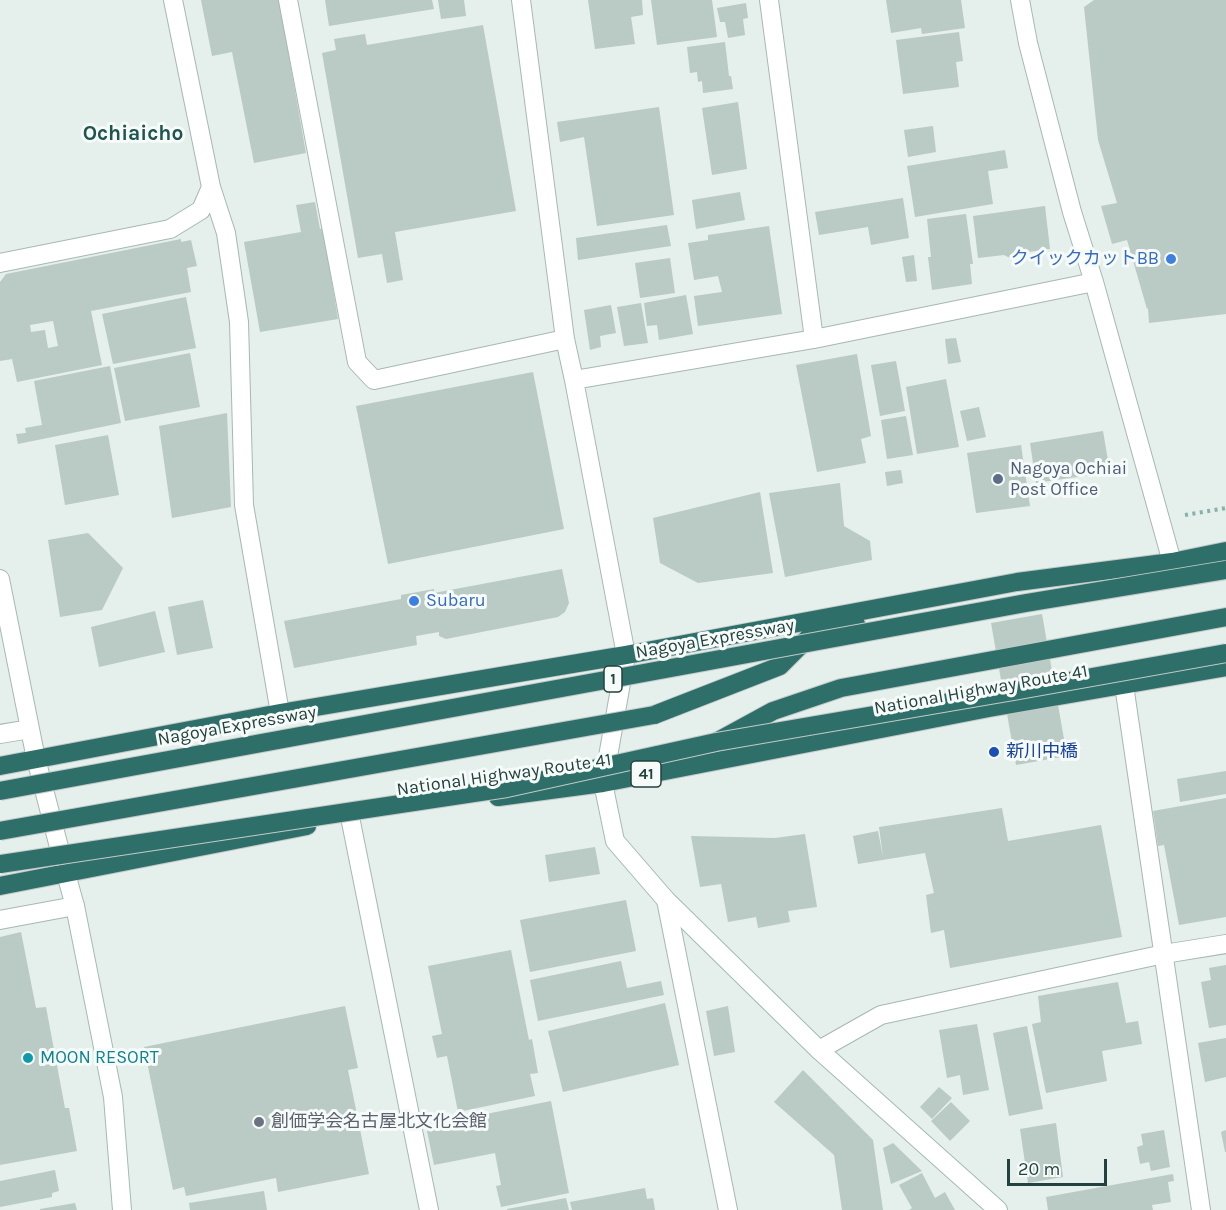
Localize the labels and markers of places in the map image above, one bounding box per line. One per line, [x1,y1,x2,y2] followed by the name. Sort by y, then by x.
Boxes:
[1011,248,1159,270] place label: クイックカットBB
[1164,252,1178,266] marker: クイックカットBB
[1010,458,1127,500] place label: Nagoya Ochiai Post Office
[991,472,1005,486] marker: Nagoya Ochiai Post Office
[426,590,486,612] place label: Subaru
[407,594,421,608] marker: Subaru
[1006,741,1078,763] place label: 新川中橋
[987,745,1001,759] marker: 新川中橋
[40,1047,159,1069] place label: MOON RESORT
[21,1051,35,1065] marker: MOON RESORT
[271,1111,487,1133] place label: 創価学会名古屋北文化会館
[252,1115,266,1129] marker: 創価学会名古屋北文化会館

